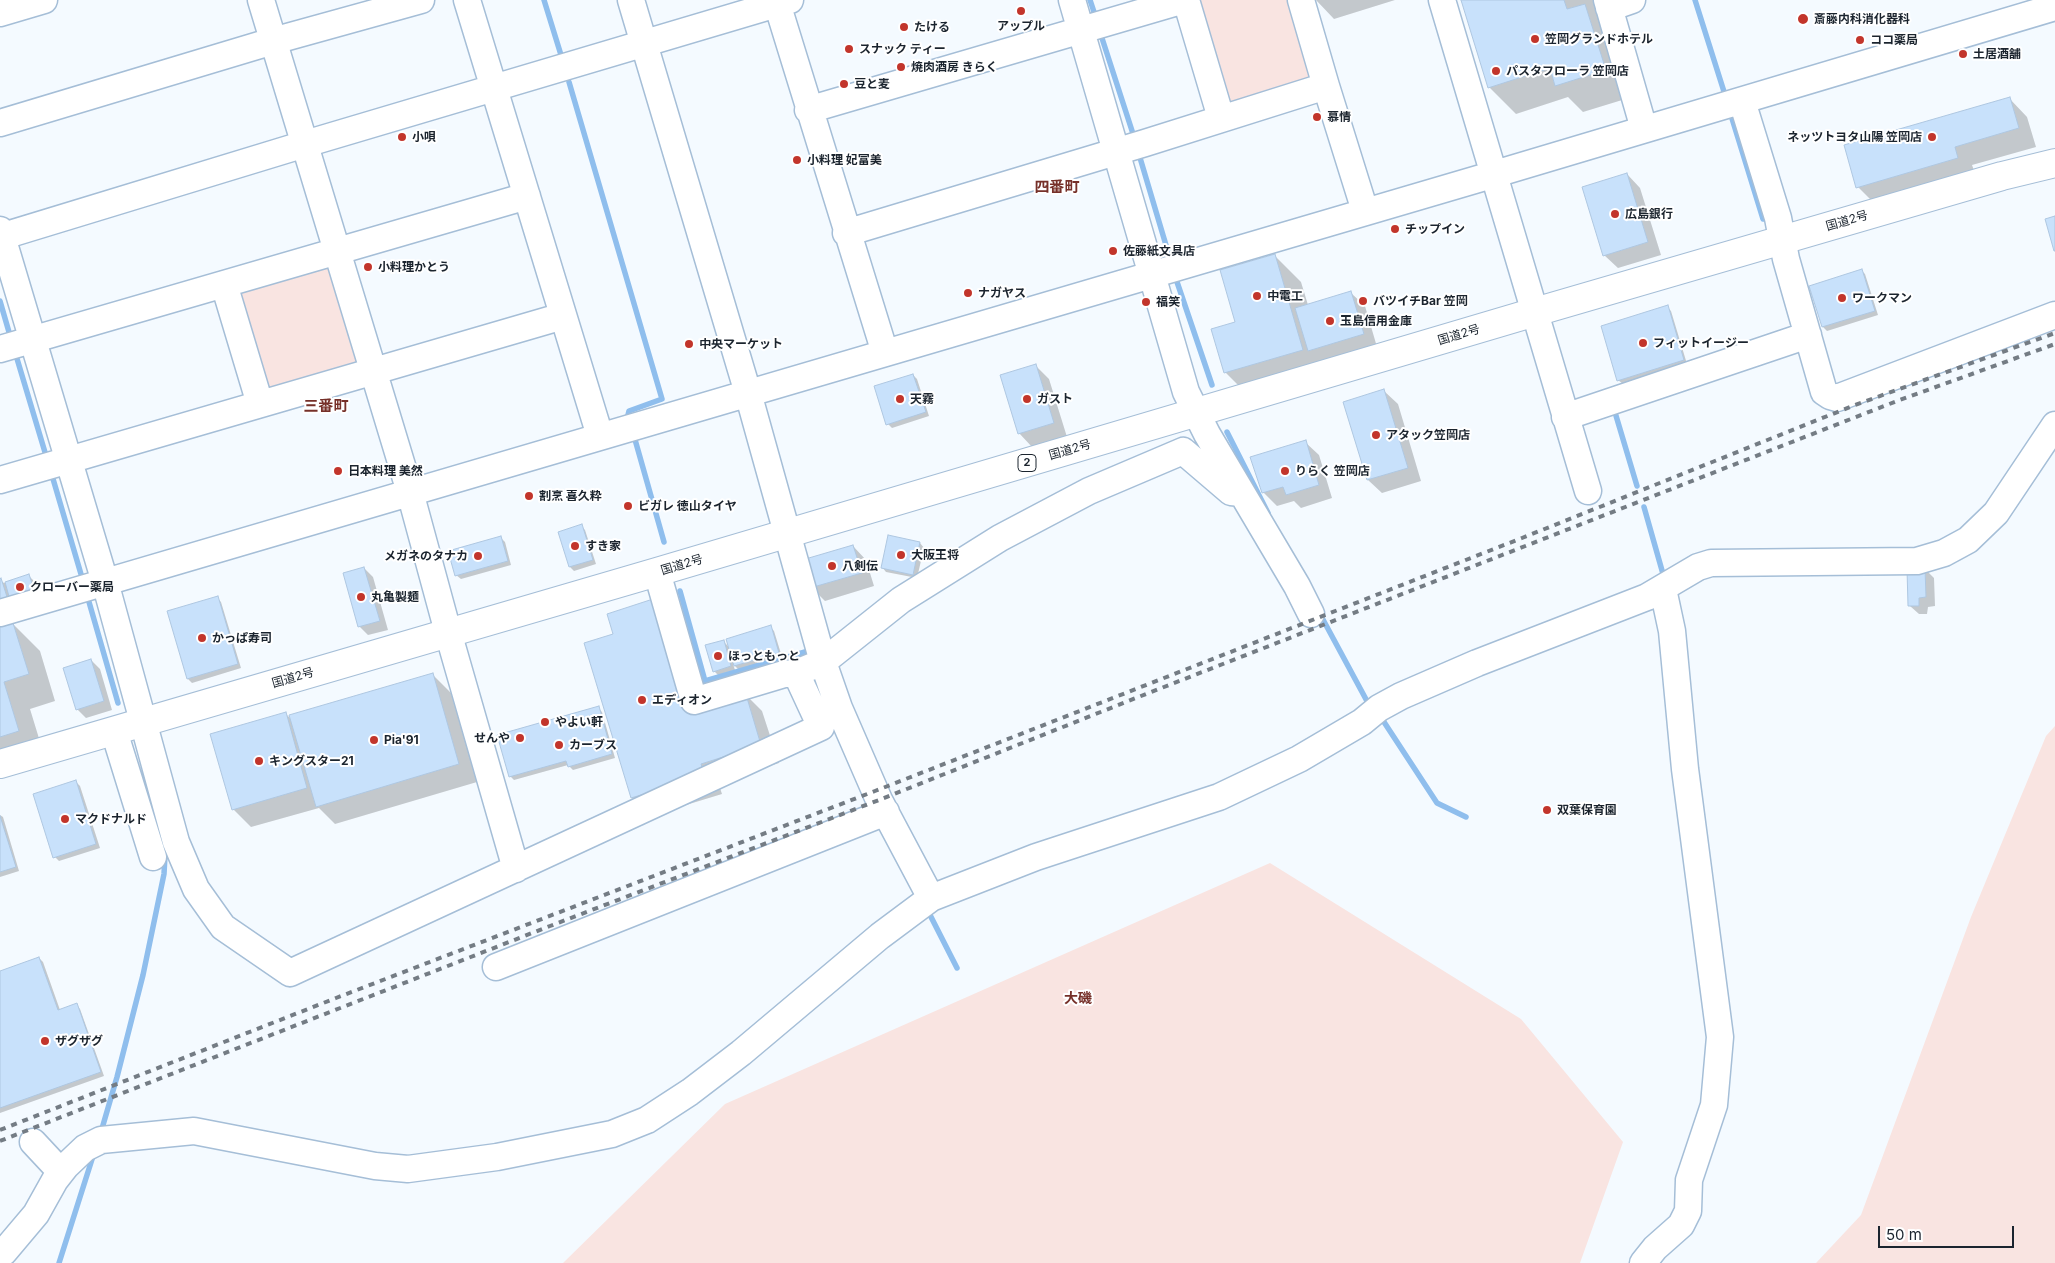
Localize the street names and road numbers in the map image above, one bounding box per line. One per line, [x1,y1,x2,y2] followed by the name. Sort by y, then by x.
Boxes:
[1824,208,1870,234] street label: 国道2号
[1436,322,1482,348] street label: 国道2号
[1047,437,1093,463] street label: 国道2号
[1018,454,1036,472] road number: 2
[659,552,705,578] street label: 国道2号
[270,665,316,691] street label: 国道2号

